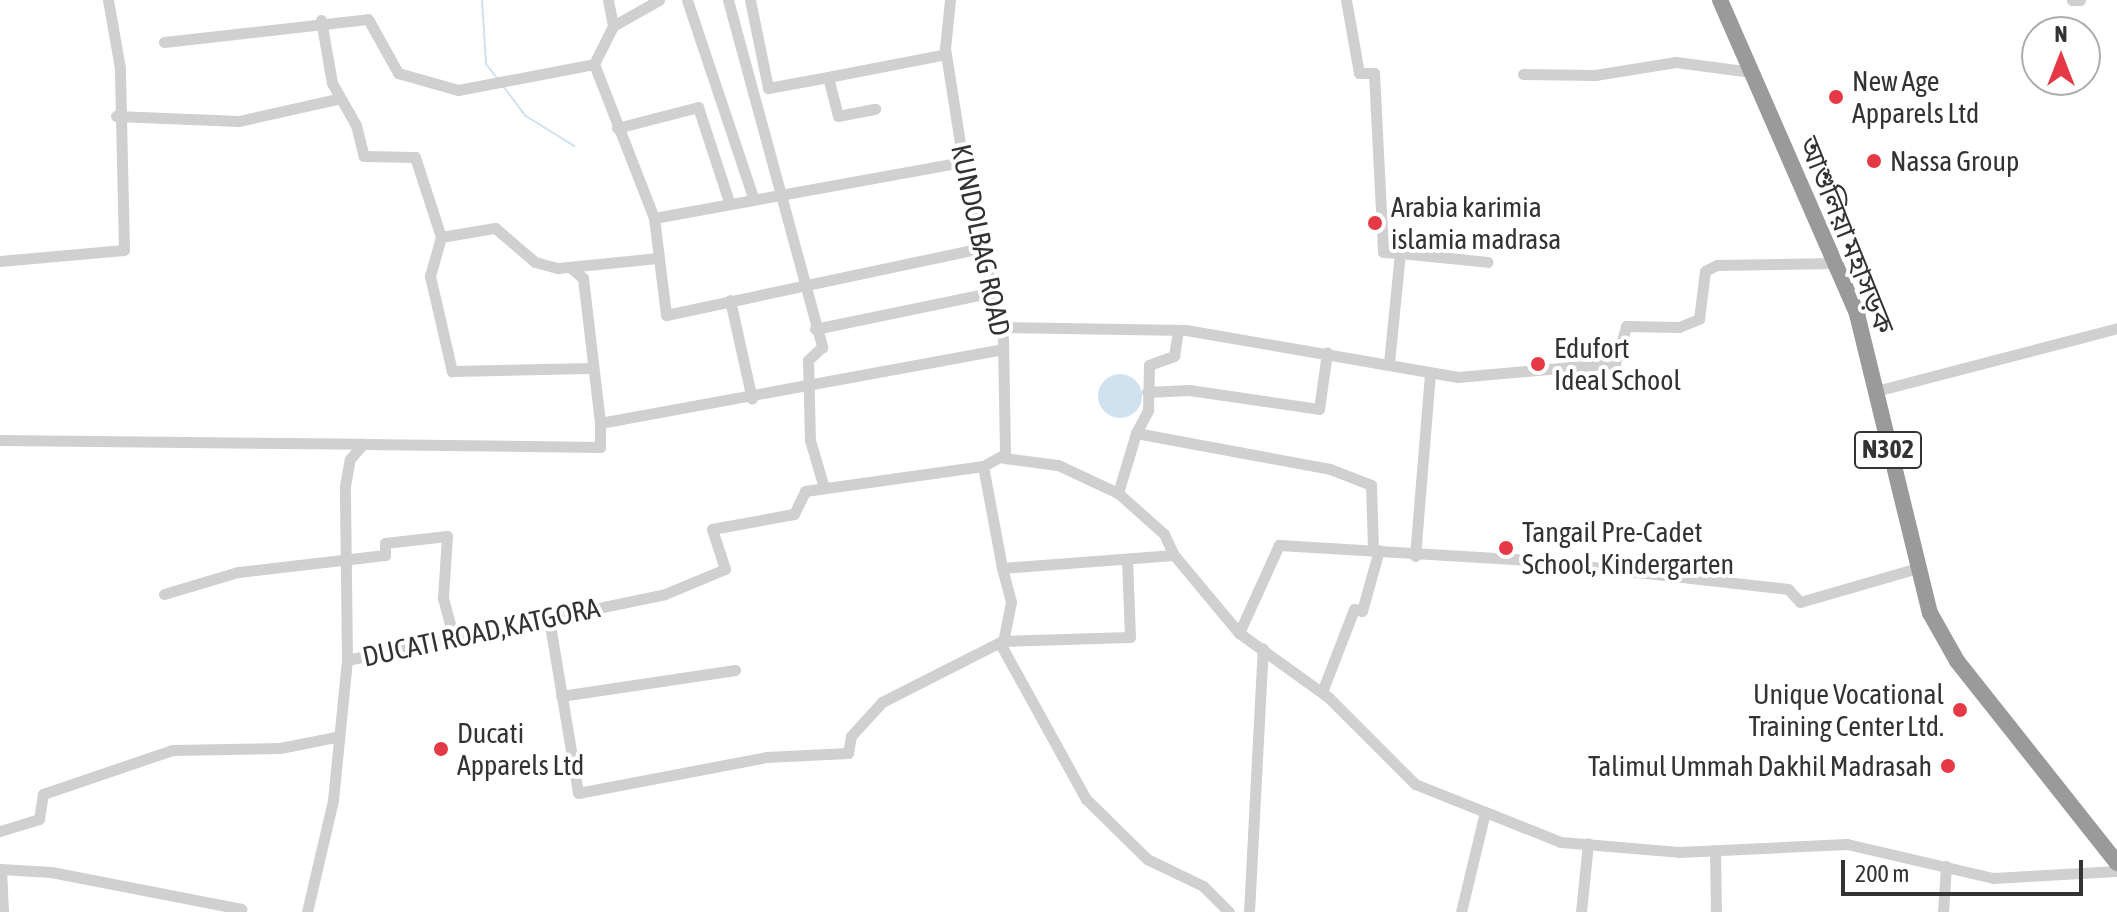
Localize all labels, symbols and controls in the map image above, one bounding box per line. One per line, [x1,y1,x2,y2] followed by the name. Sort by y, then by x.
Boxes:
[2021,16,2101,96] north arrow
[2055,21,2067,47] text: N
[1852,64,1979,130] place label: New Age Apparels Ltd
[1827,88,1845,106] marker: New Age Apparels Ltd
[1792,131,1902,339] street label: আশুলিয়া মহাসড়ক
[944,141,1018,339] street label: KUNDOLBAG ROAD
[1890,144,2019,178] place label: Nassa Group
[1865,152,1883,170] marker: Nassa Group
[1391,190,1561,256] place label: Arabia karimia islamia madrasa
[1366,214,1384,232] marker: Arabia karimia islamia madrasa
[1554,331,1681,397] place label: Edufort Ideal School
[1529,355,1547,373] marker: Edufort Ideal School
[1854,428,1922,472] road number: N302
[1522,515,1734,581] place label: Tangail Pre-Cadet School, Kindergarten
[1497,539,1515,557] marker: Tangail Pre-Cadet School, Kindergarten
[359,590,603,674] street label: DUCATI ROAD,KATGORA
[1748,677,1944,743] place label: Unique Vocational Training Center Ltd.
[1951,701,1969,719] marker: Unique Vocational Training Center Ltd.
[457,716,584,782] place label: Ducati Apparels Ltd
[432,740,450,758] marker: Ducati Apparels Ltd
[1588,749,1932,783] place label: Talimul Ummah Dakhil Madrasah
[1939,757,1957,775] marker: Talimul Ummah Dakhil Madrasah
[1845,844,2087,894] scale bar
[1855,860,1909,887] text: 200 m

